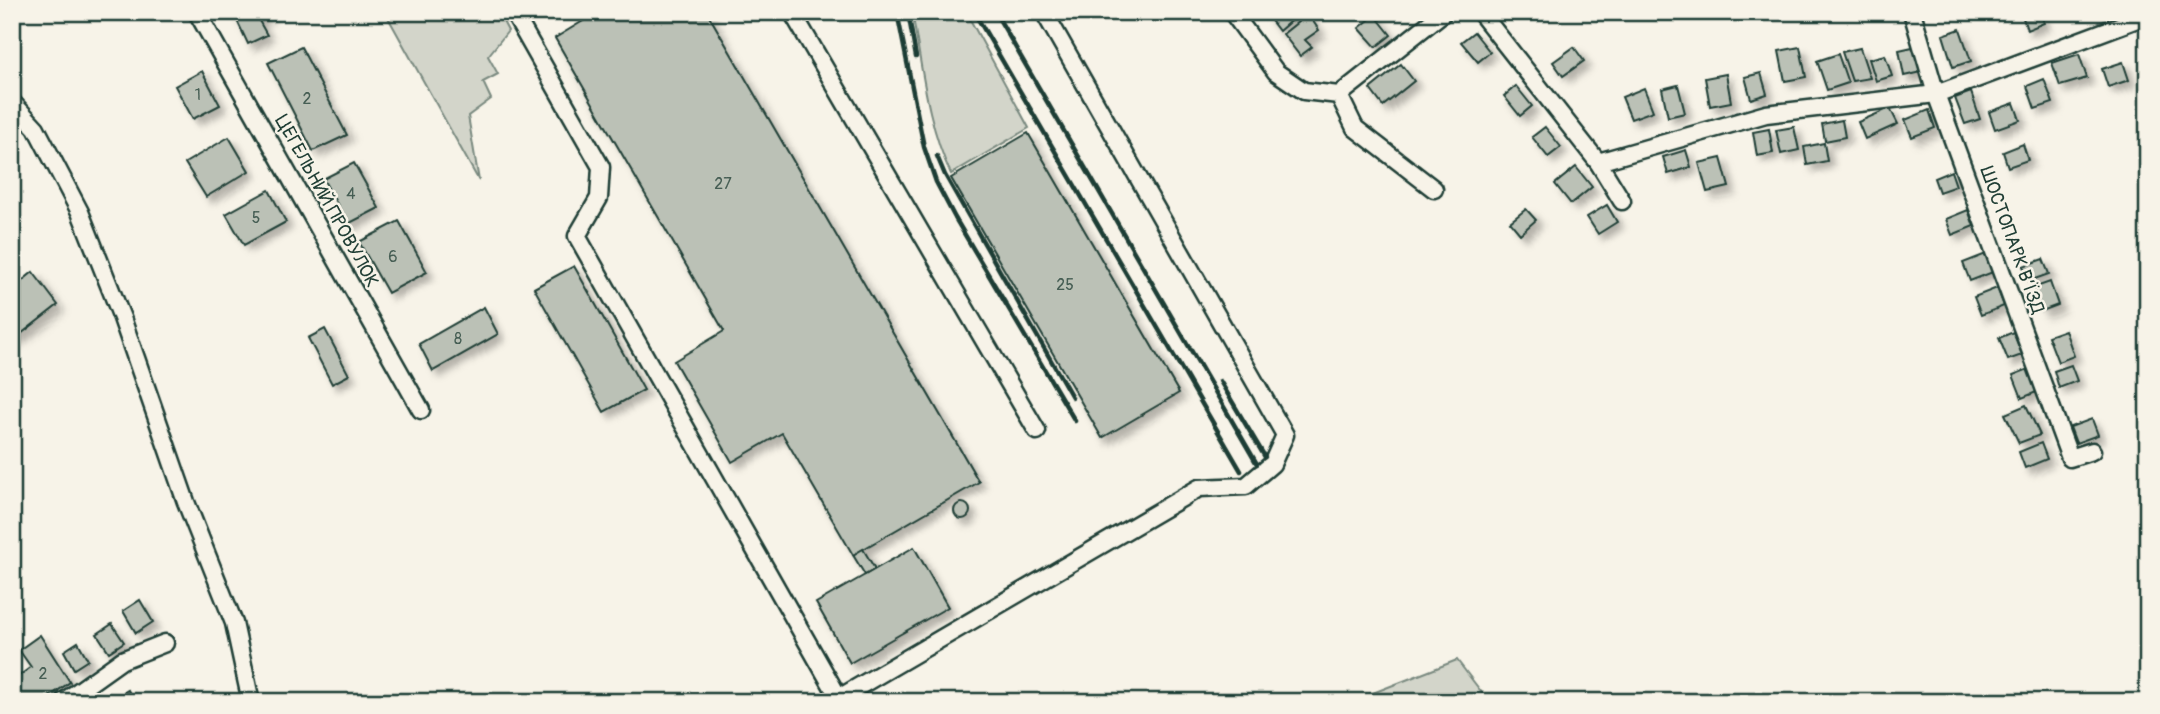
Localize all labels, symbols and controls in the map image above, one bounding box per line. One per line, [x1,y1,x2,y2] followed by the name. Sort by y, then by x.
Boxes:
[195,85,201,105] house number: 1
[303,89,312,109] house number: 2
[270,111,384,291] street label: ЦЕГЕЛЬНИЙ ПРОВУЛОК
[1974,163,2050,317] street label: ШОСТОПАРК В’ЇЗД
[714,174,732,194] house number: 27
[346,184,356,204] house number: 4
[252,208,260,228] house number: 5
[388,247,398,267] house number: 6
[1056,275,1074,295] house number: 25
[454,329,462,349] house number: 8
[39,664,48,684] house number: 2

